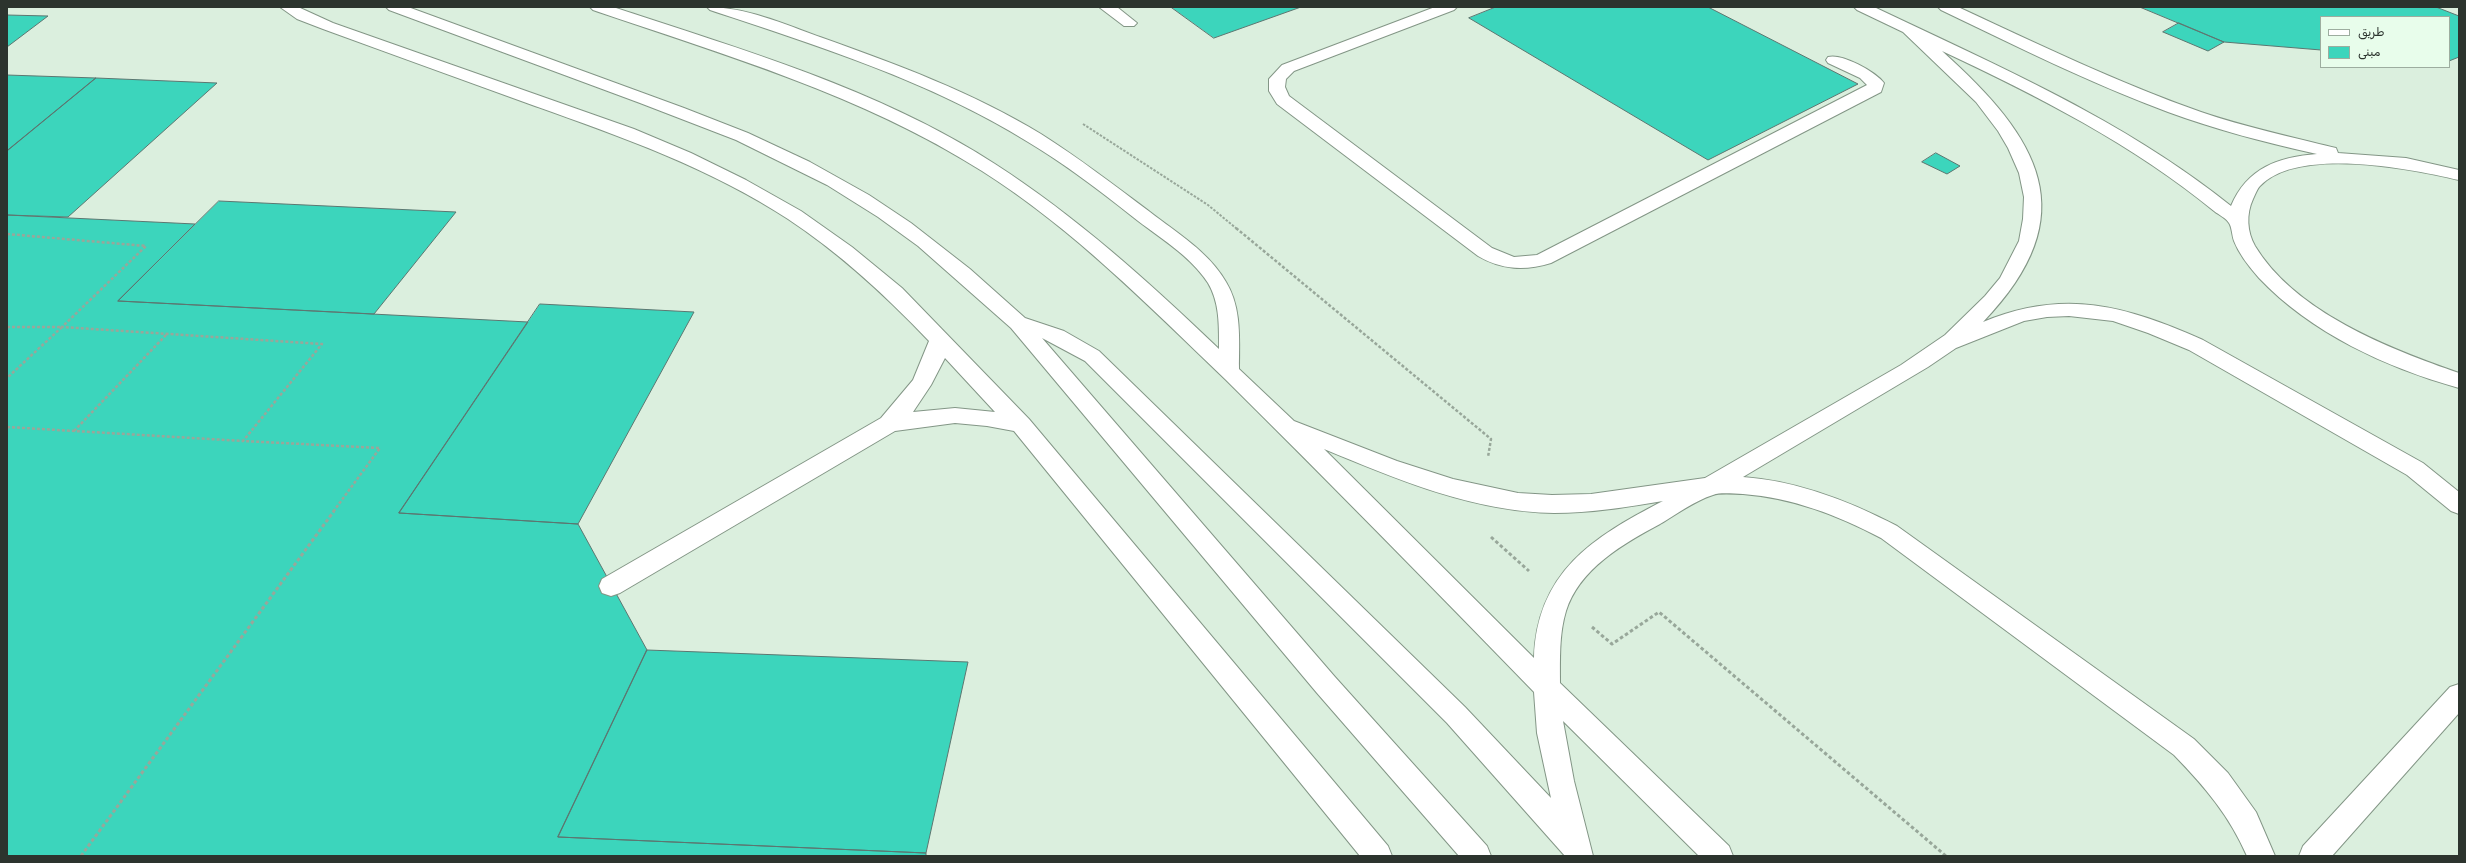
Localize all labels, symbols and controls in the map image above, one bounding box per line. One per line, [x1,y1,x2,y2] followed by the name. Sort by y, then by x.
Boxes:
[2320,16,2450,68] legend
[2358,25,2384,39] text: طريق
[2358,45,2380,59] text: مبنى

